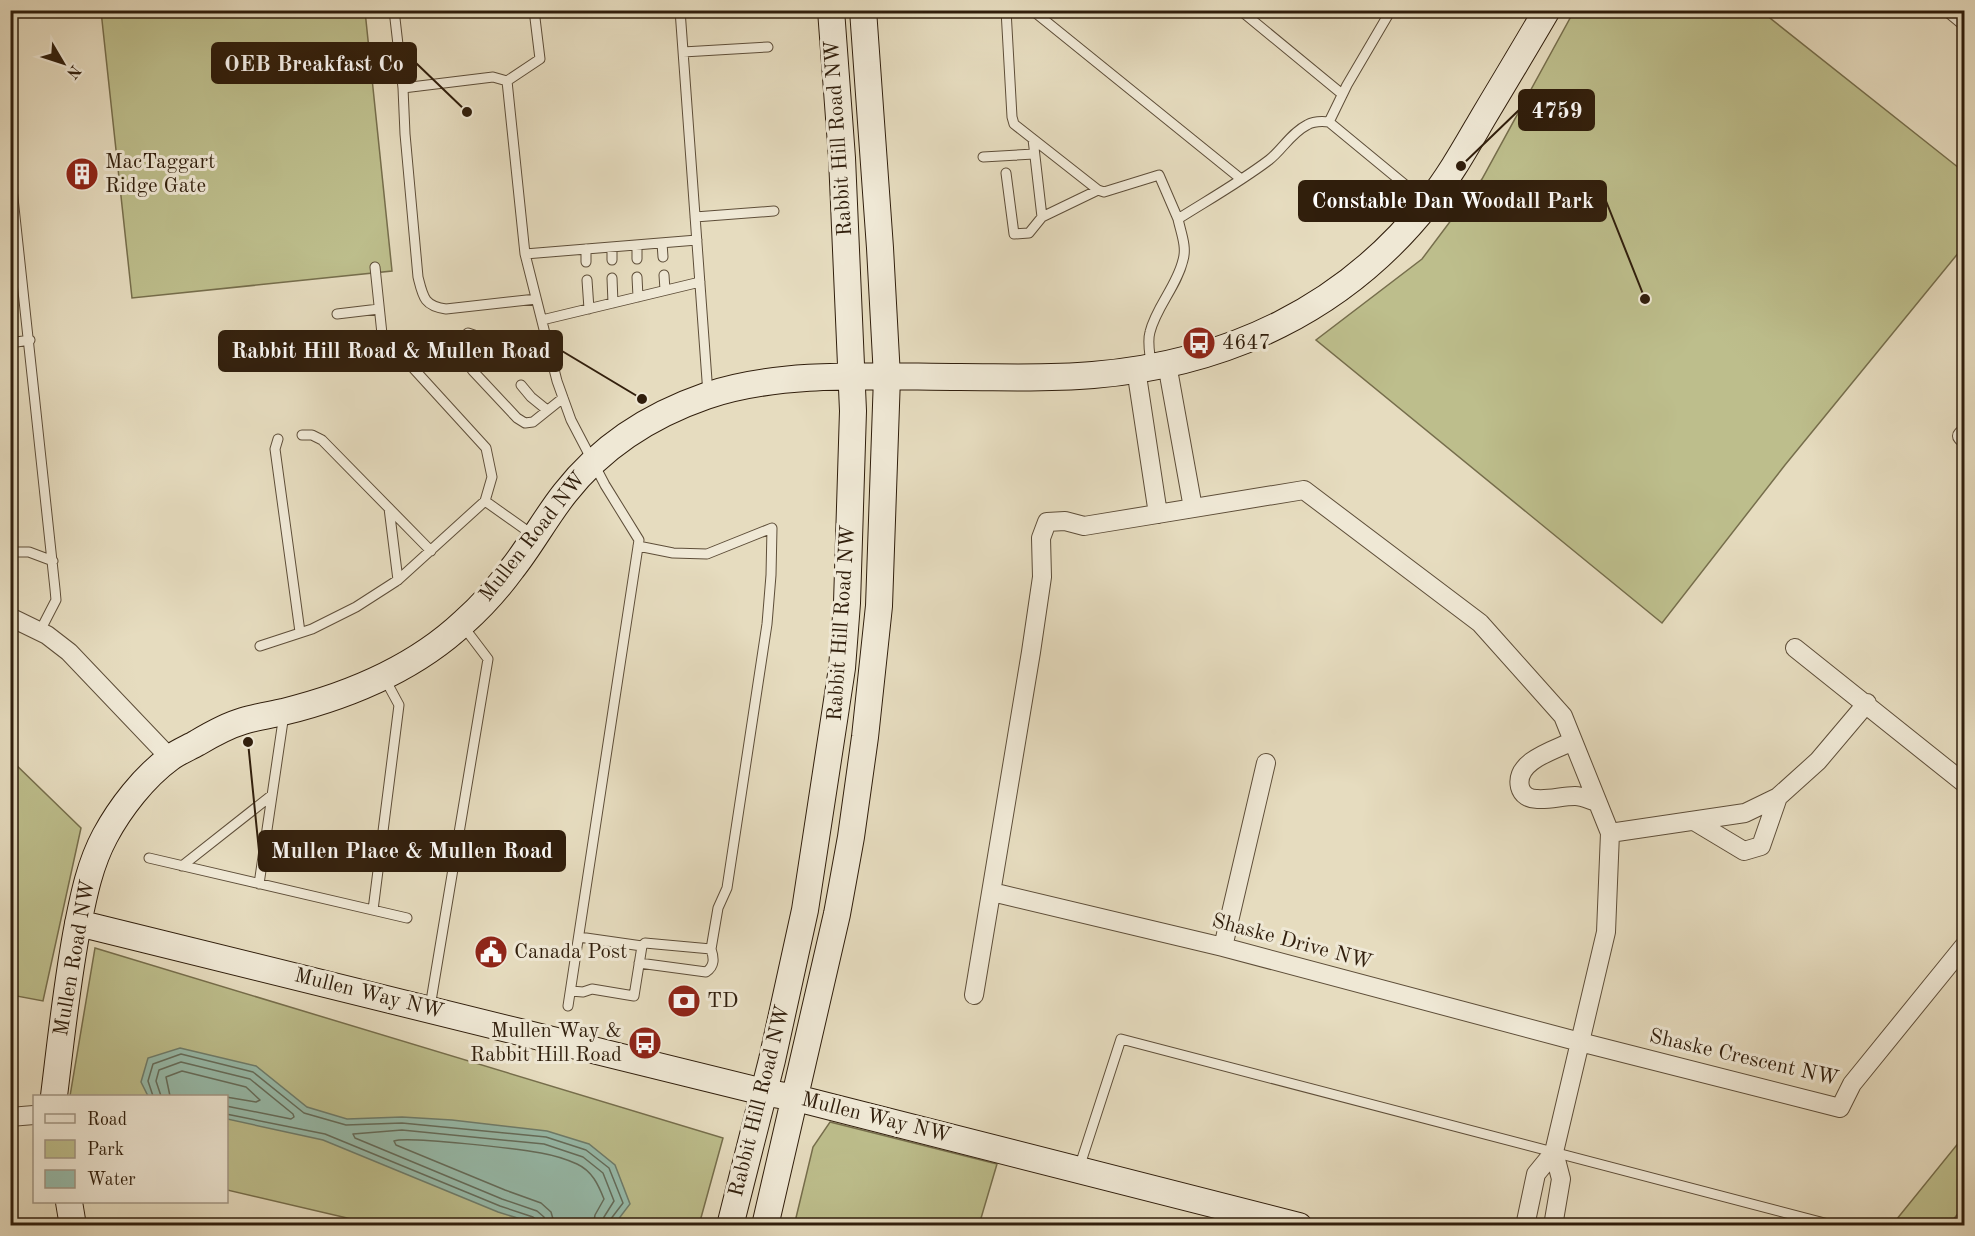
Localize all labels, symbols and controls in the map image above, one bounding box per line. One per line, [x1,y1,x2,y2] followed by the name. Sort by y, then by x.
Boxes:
[33,33,93,93] north arrow
[822,39,856,237] street label: Rabbit Hill Road NW
[212,43,416,83] callout: OEB Breakfast Co
[224,54,404,76] text: OEB Breakfast Co
[63,61,83,82] text: N
[1519,90,1594,130] callout: 4759
[1531,101,1583,123] text: 4759
[105,152,215,197] place label: MacTaggart Ridge Gate
[64,156,100,192] building icon: MacTaggart Ridge Gate
[1299,181,1606,221] callout: Constable Dan Woodall Park
[1312,191,1594,213] text: Constable Dan Woodall Park
[1181,325,1217,361] bus stop icon: 4647
[219,331,562,371] callout: Rabbit Hill Road & Mullen Road
[1222,333,1271,354] place label: 4647
[231,341,551,363] text: Rabbit Hill Road & Mullen Road
[476,468,590,606] street label: Mullen Road NW
[825,524,859,722] street label: Rabbit Hill Road NW
[259,831,565,871] callout: Mullen Place & Mullen Road
[271,841,553,863] text: Mullen Place & Mullen Road
[51,878,99,1038] street label: Mullen Road NW
[1209,910,1375,974] street label: Shaske Drive NW
[473,934,509,970] public building icon: Canada Post
[514,942,627,963] place label: Canada Post
[292,965,446,1023] street label: Mullen Way NW
[666,983,702,1019] bank icon: TD
[707,991,738,1012] place label: TD
[726,1003,794,1199] street label: Rabbit Hill Road NW
[470,1021,622,1066] place label: Mullen Way & Rabbit Hill Road
[627,1025,663,1061] bus stop icon: Mullen Way & Rabbit Hill Road
[1647,1026,1841,1090] street label: Shaske Crescent NW
[799,1089,953,1147] street label: Mullen Way NW
[33,1095,228,1203] legend
[87,1111,127,1129] text: Road
[87,1141,124,1159] text: Park
[87,1171,136,1189] text: Water

